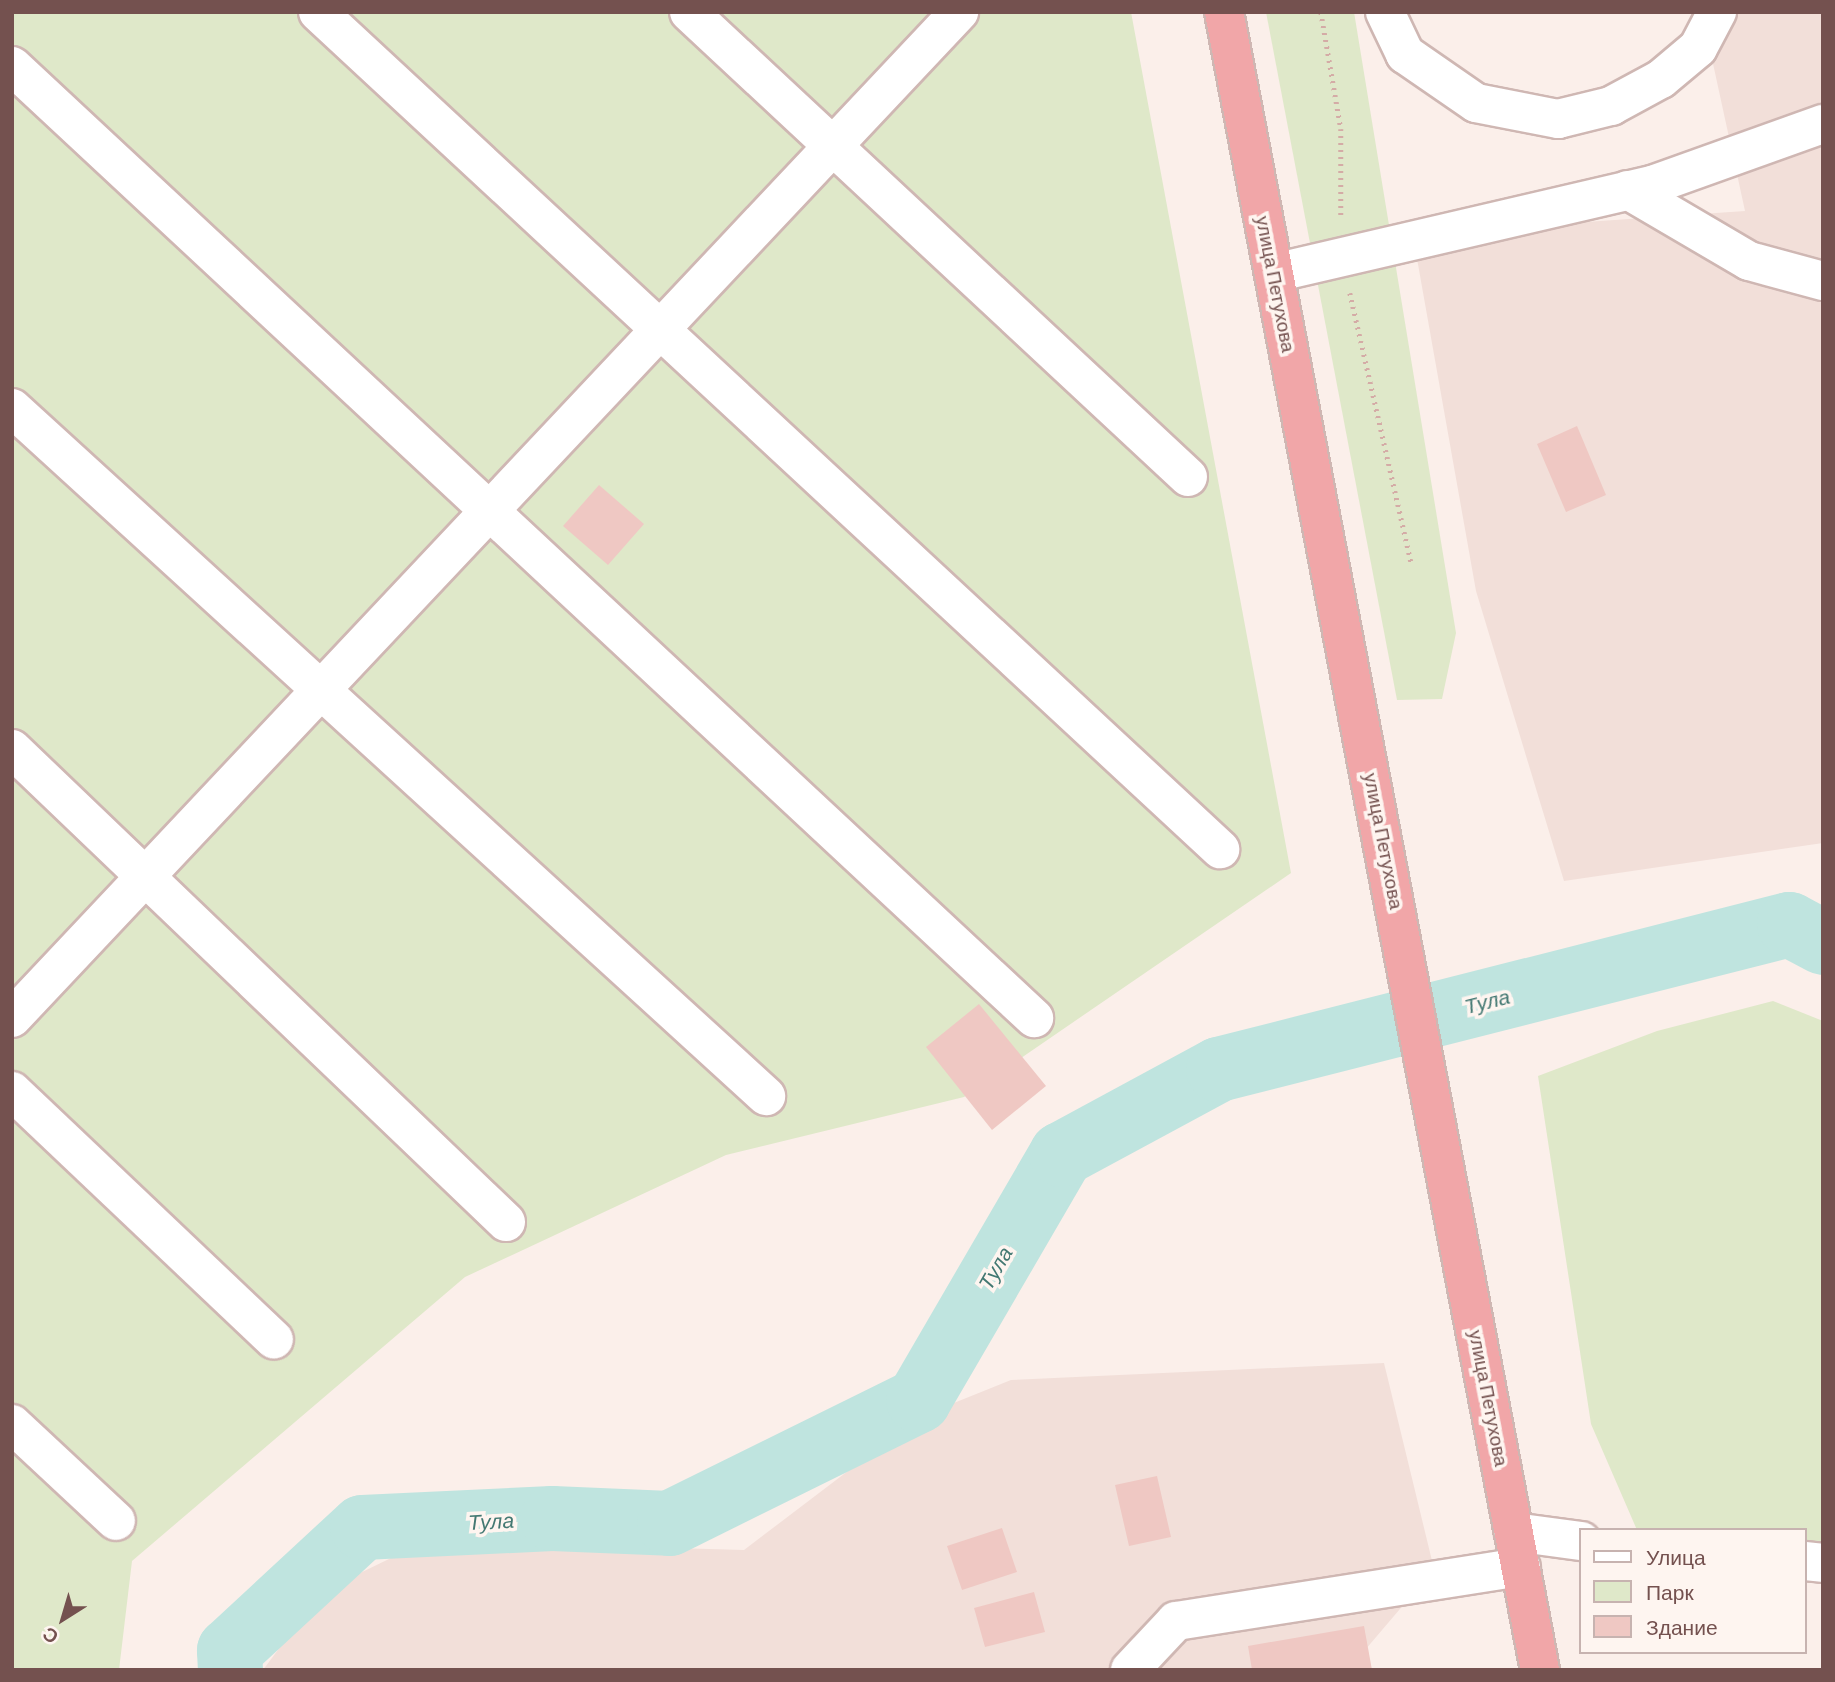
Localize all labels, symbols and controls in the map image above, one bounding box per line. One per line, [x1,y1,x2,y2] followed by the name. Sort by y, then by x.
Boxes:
[1252,214,1300,354] street label: улица Петухова
[1360,771,1408,911] street label: улица Петухова
[1462,983,1512,1019] water label: Тула
[973,1242,1017,1294] water label: Тула
[1465,1328,1513,1468] street label: улица Петухова
[467,1507,515,1535] water label: Тула
[1580,1528,1807,1654] legend
[1646,1544,1706,1569] text: Улица
[1646,1579,1694,1604] text: Парк
[28,1584,98,1654] north arrow
[1646,1614,1718,1639] text: Здание
[38,1623,62,1649] text: С

